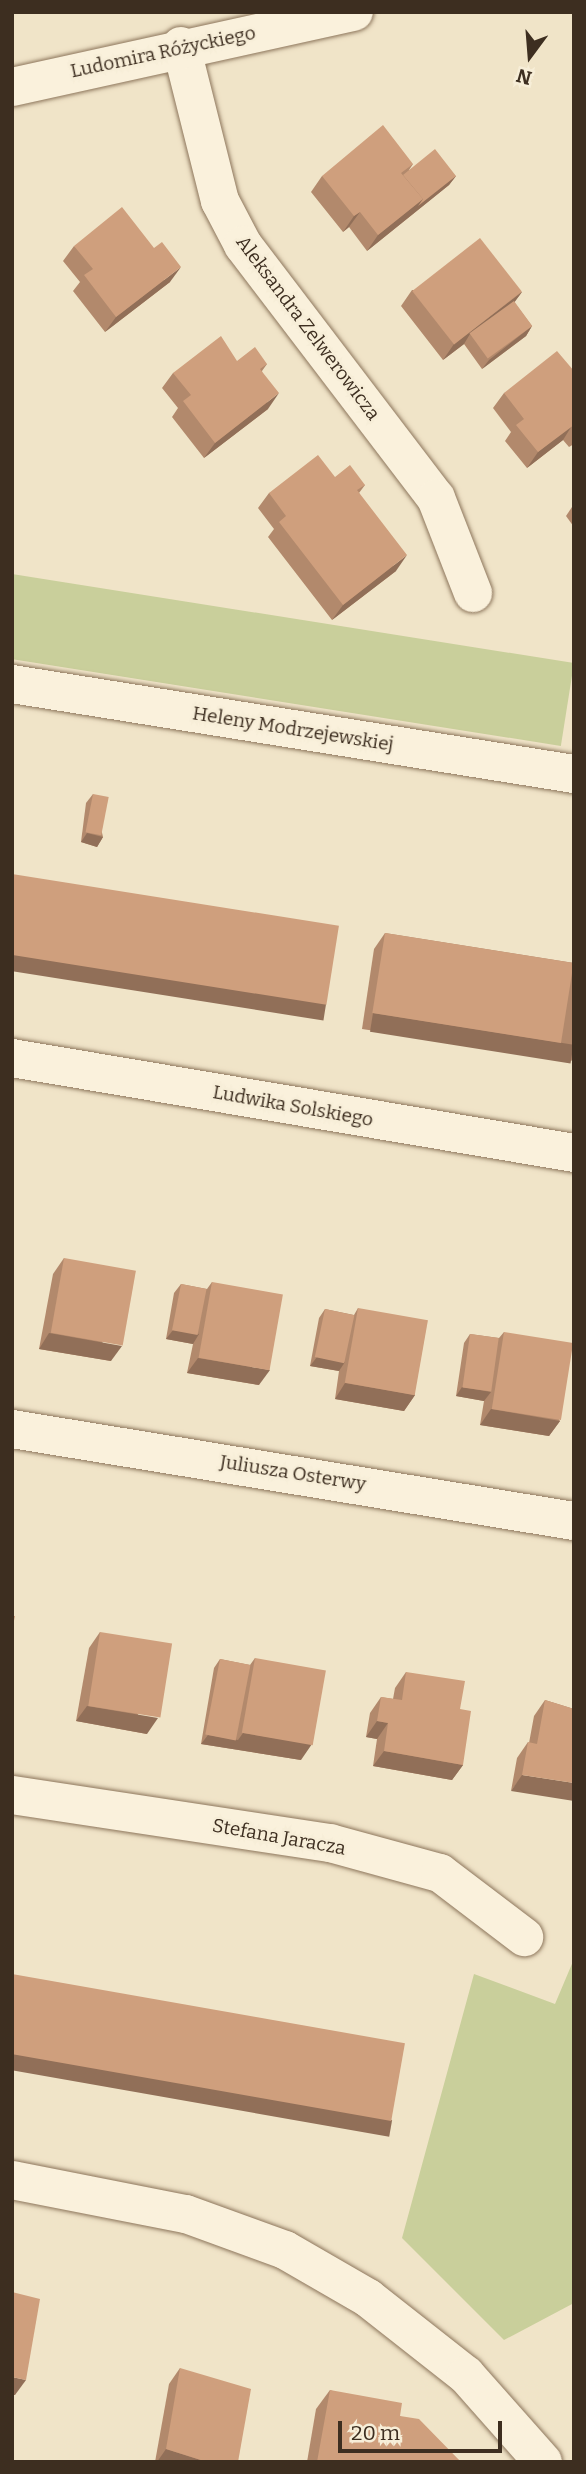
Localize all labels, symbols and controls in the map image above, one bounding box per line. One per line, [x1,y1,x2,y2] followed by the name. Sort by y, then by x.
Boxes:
[68,21,258,83] street label: Ludomira Różyckiego
[495,21,565,91] north arrow
[514,64,534,90] text: N
[231,231,385,425] street label: Aleksandra Zelwerowicza
[191,702,395,756] street label: Heleny Modrzejewskiej
[211,1081,375,1131] street label: Ludwika Solskiego
[218,1450,368,1496] street label: Juliusza Osterwy
[211,1814,347,1860] street label: Stefana Jaracza
[341,2408,505,2452] scale bar
[351,2420,400,2446] text: 20 m

